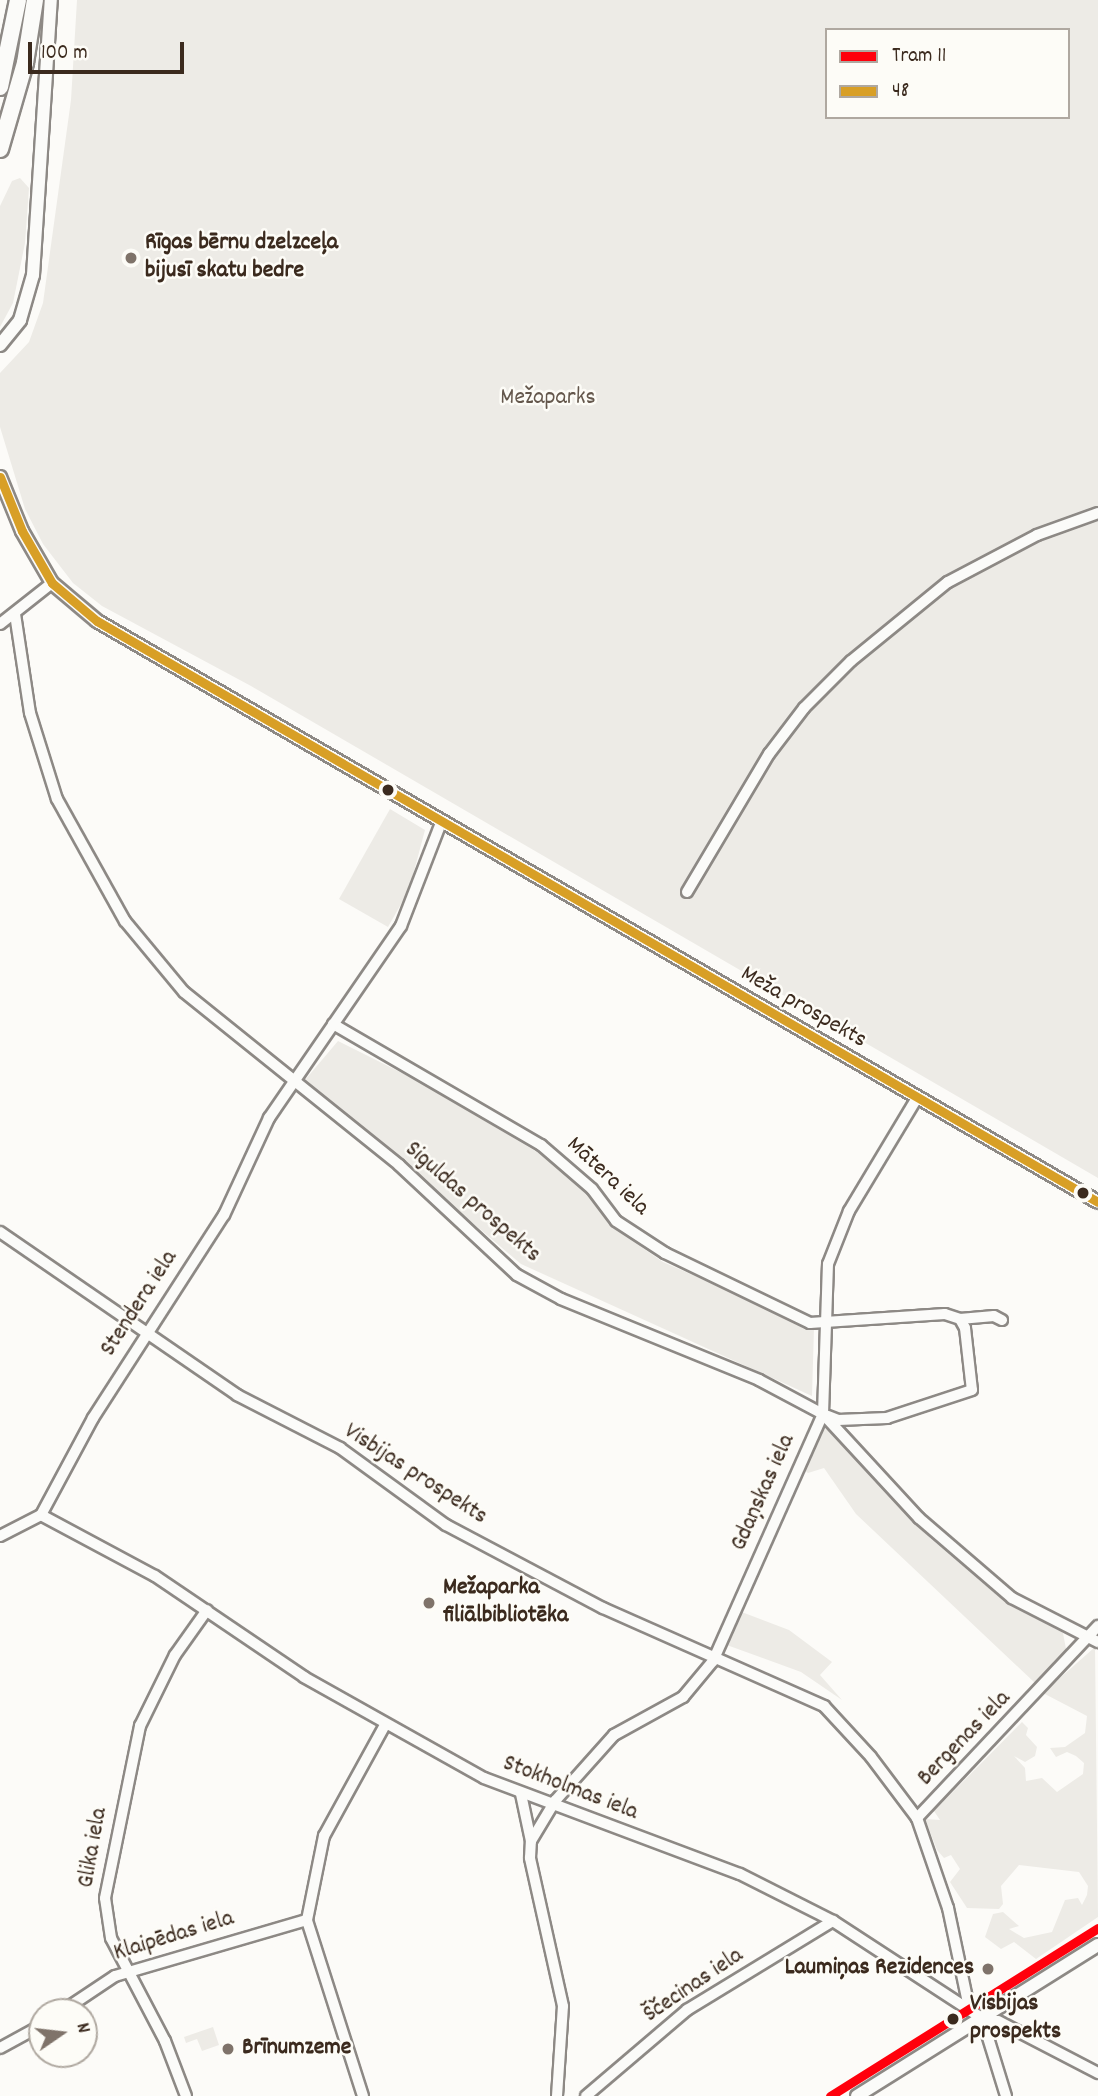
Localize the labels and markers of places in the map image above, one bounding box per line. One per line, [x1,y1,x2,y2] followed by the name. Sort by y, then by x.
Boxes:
[145,230,338,286] place label: Rīgas bērnu dzelzceļa bijusī skatu bedre
[123,250,139,266] marker: Rīgas bērnu dzelzceļa bijusī skatu bedre
[381,783,395,797] unlabelled marker
[1076,1186,1090,1200] unlabelled marker
[443,1575,568,1631] place label: Mežaparka filiālbibliotēka
[421,1595,437,1611] marker: Mežaparka filiālbibliotēka
[785,1955,974,1983] place label: Laumiņas Rezidences
[980,1961,996,1977] marker: Laumiņas Rezidences
[970,1991,1061,2047] place label: Visbijas prospekts
[942,2008,964,2030] marker: Visbijas prospekts
[242,2035,351,2063] place label: Brīnumzeme
[220,2041,236,2057] marker: Brīnumzeme

